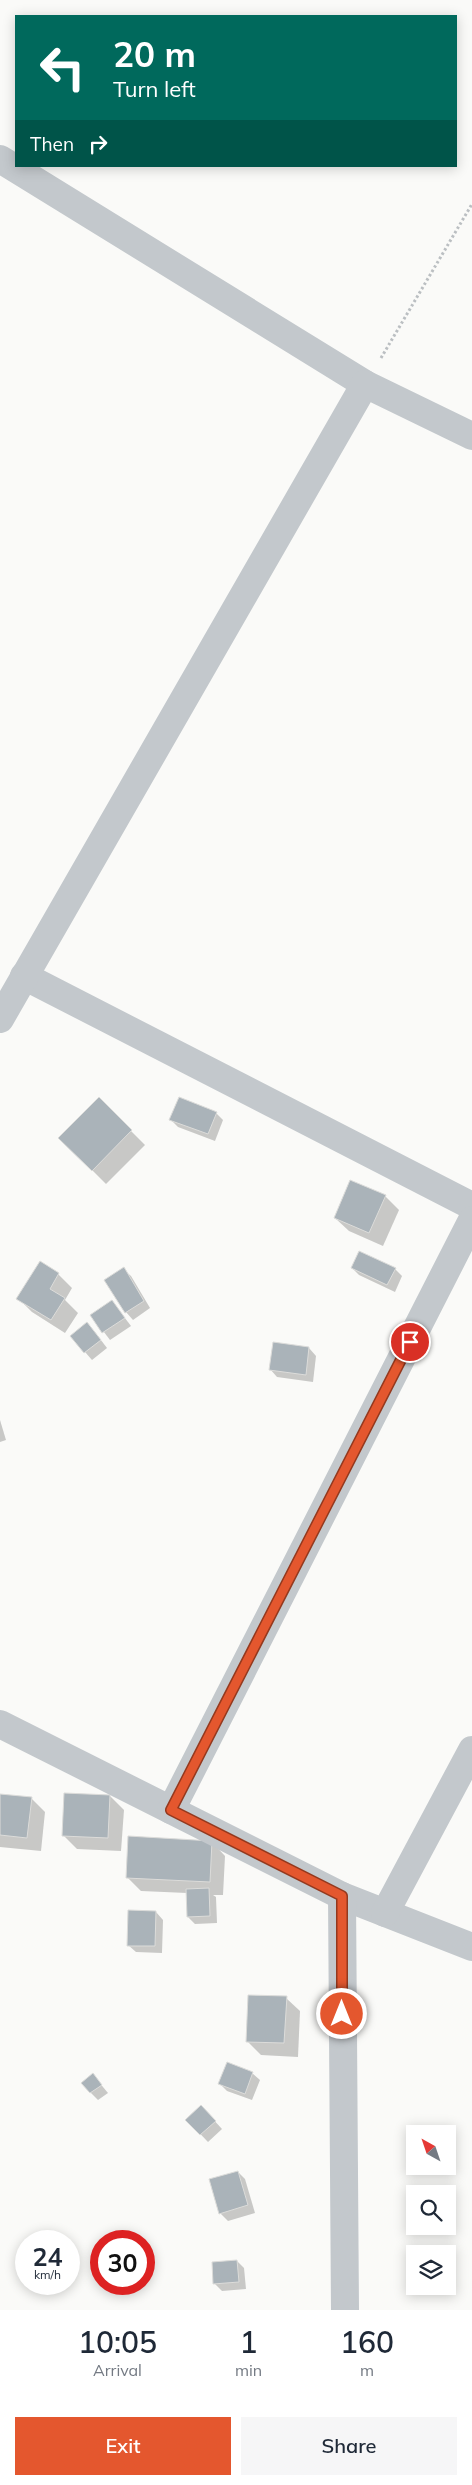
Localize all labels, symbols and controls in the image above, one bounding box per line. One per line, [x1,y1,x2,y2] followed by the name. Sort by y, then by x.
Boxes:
[113,32,196,76] text: 20 m
[30,35,95,100] icon: left
[113,75,196,103] text: Turn left
[84,130,112,158] icon: right
[30,132,74,156] text: Then
[389,1321,431,1363] pin
[396,1328,424,1356] icon: arrive
[315,1987,367,2039] position arrow
[406,2125,456,2175] north arrow
[406,2125,456,2295] map controls
[406,2185,456,2235] button: search
[90,2230,155,2295] speed limit sign: 30
[32,2241,63,2272] text: 24
[406,2245,456,2295] button: layers
[34,2267,61,2282] text: km/h
[78,2323,157,2361] text: 10:05
[240,2323,258,2361] text: 1
[340,2323,394,2361] text: 160
[93,2360,142,2380] text: Arrival
[235,2360,262,2380] text: min
[360,2360,374,2380] text: m
[15,2417,231,2475] button: Exit
[241,2417,457,2475] button: Share

